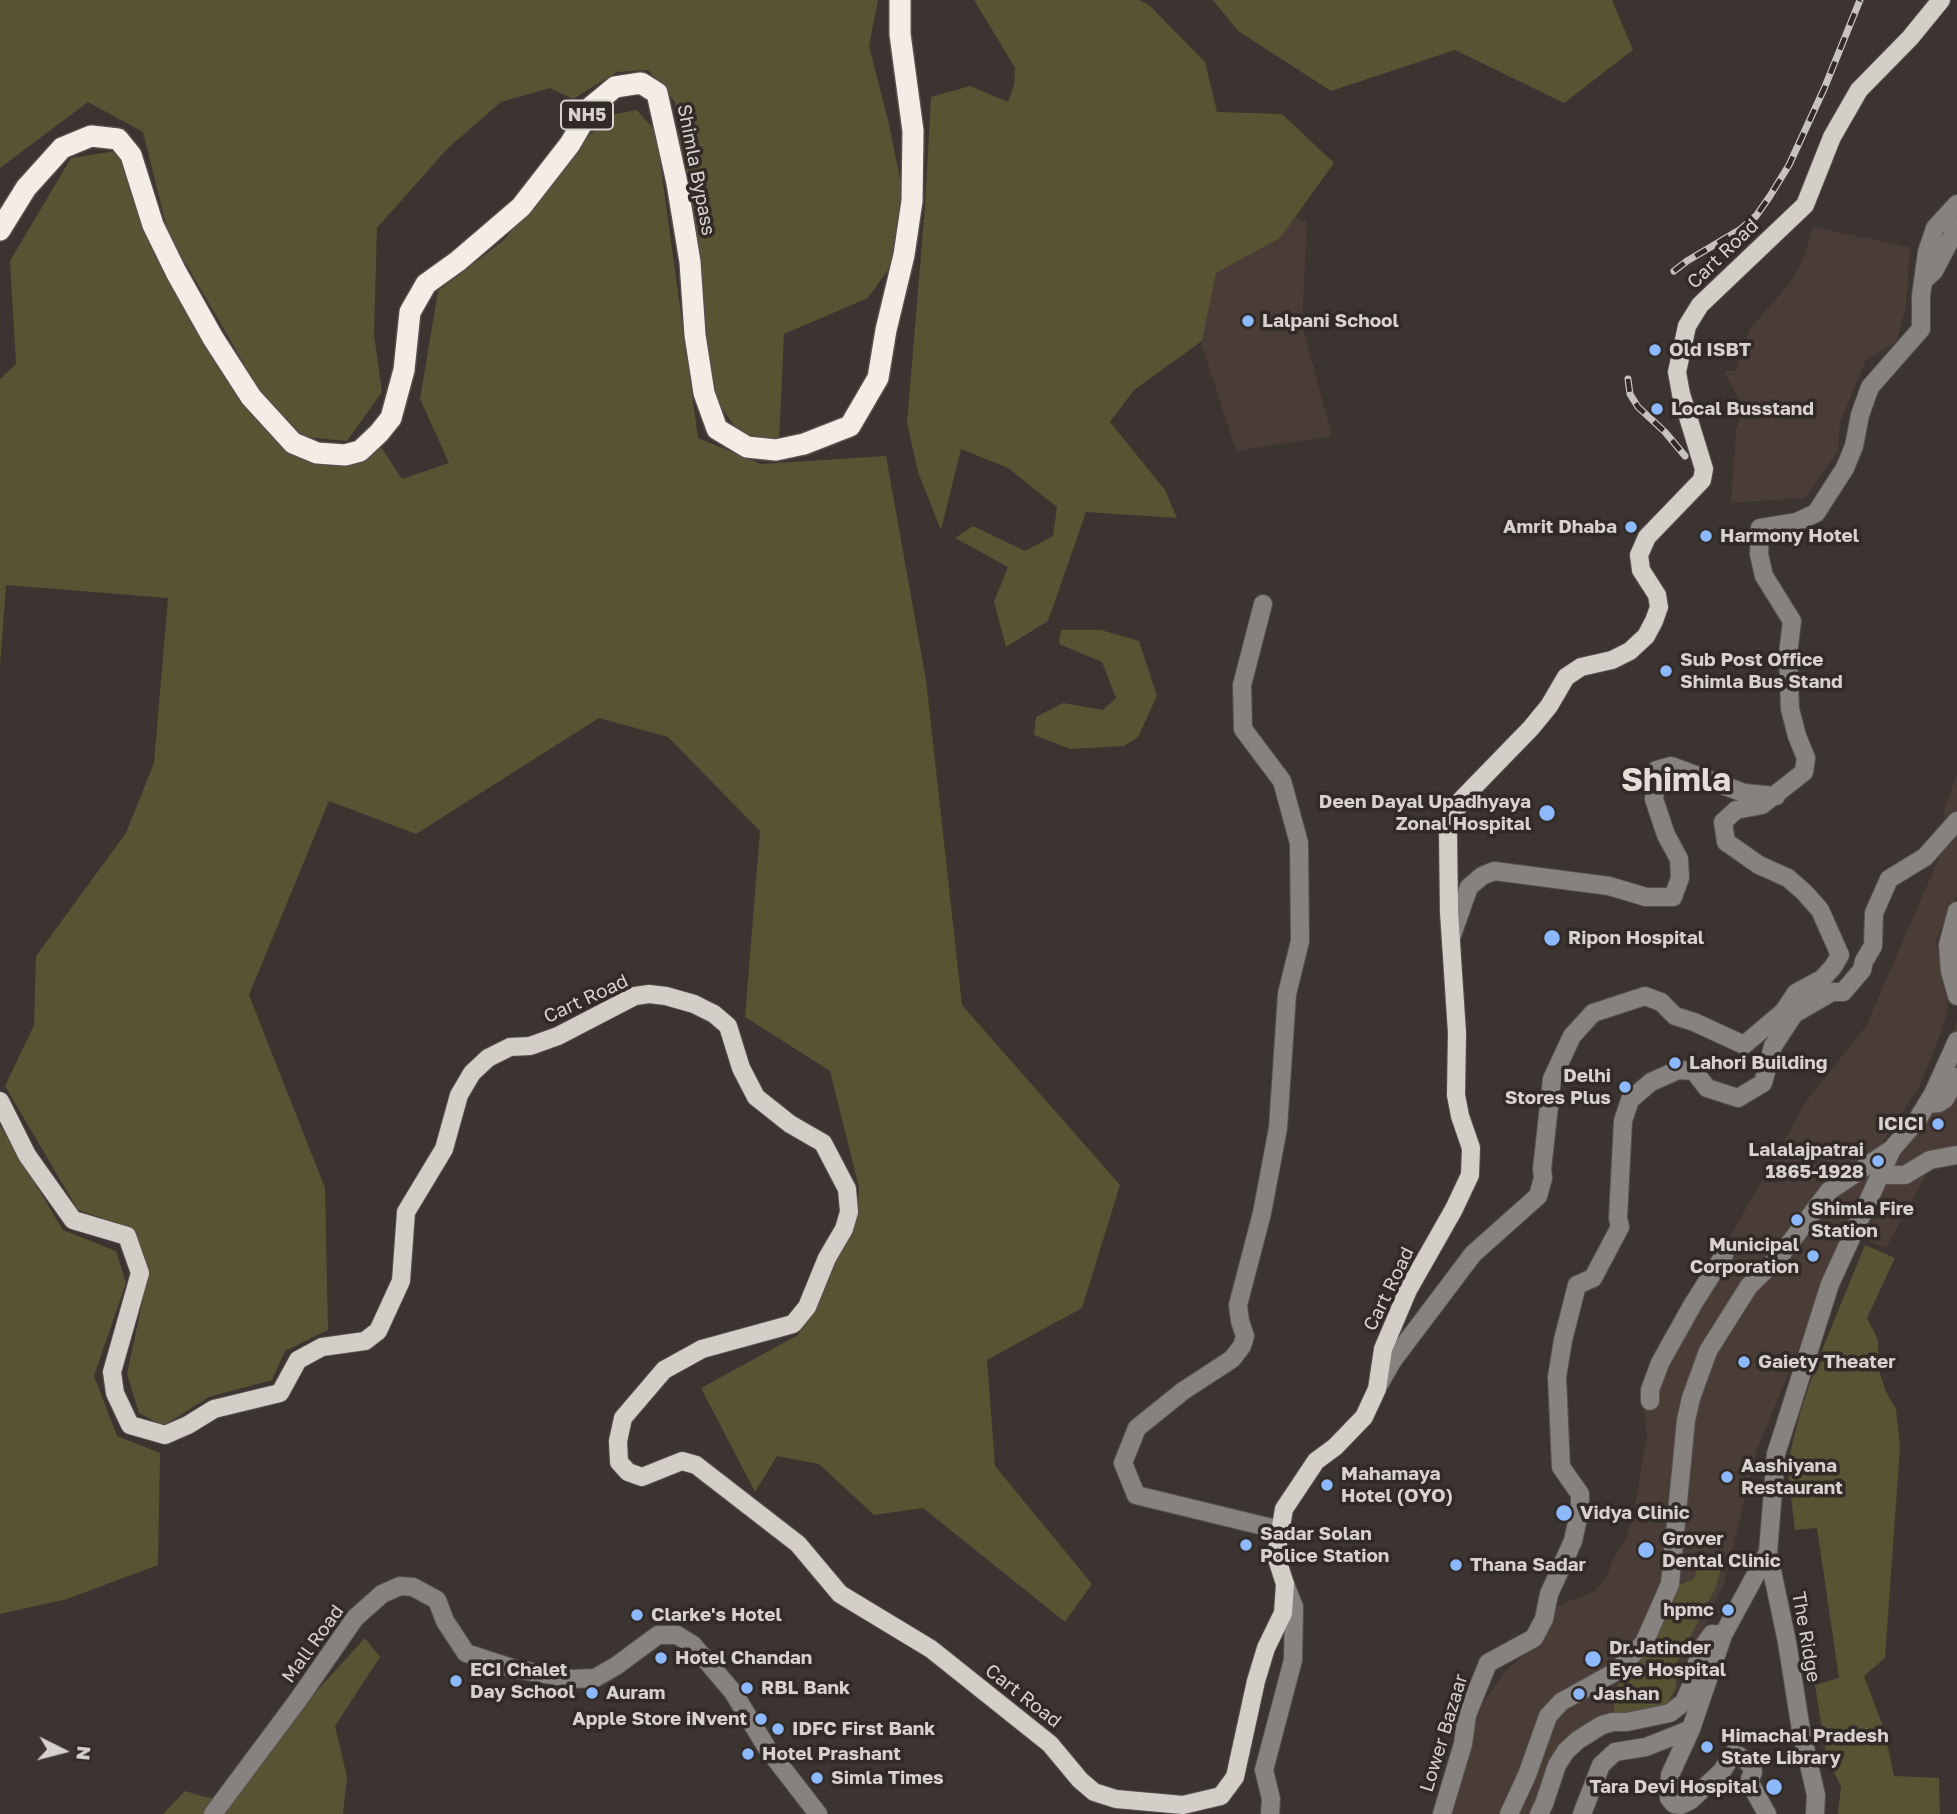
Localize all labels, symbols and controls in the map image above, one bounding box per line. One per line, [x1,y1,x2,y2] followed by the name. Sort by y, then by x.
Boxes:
[561,100,613,130] road number: NH5
[672,103,720,237] street label: Shimla Bypass
[1683,214,1763,294] street label: Cart Road
[1262,310,1399,332] place label: Lalpani School
[1240,313,1256,329] marker: Lalpani School
[1669,339,1751,361] place label: Old ISBT
[1647,342,1663,358] marker: Old ISBT
[1671,398,1814,420] place label: Local Busstand
[1649,401,1665,417] marker: Local Busstand
[1503,516,1617,538] place label: Amrit Dhaba
[1623,519,1639,535] marker: Amrit Dhaba
[1720,525,1859,547] place label: Harmony Hotel
[1698,528,1714,544] marker: Harmony Hotel
[1680,649,1843,693] place label: Sub Post Office Shimla Bus Stand
[1658,663,1674,679] marker: Sub Post Office Shimla Bus Stand
[1621,761,1731,801] district label: Shimla
[1319,791,1531,835] place label: Deen Dayal Upadhyaya Zonal Hospital
[1537,803,1557,823] marker: Deen Dayal Upadhyaya Zonal Hospital
[1568,927,1704,949] place label: Ripon Hospital
[1542,928,1562,948] marker: Ripon Hospital
[540,970,632,1028] street label: Cart Road
[1689,1052,1828,1074] place label: Lahori Building
[1667,1055,1683,1071] marker: Lahori Building
[1505,1065,1611,1109] place label: Delhi Stores Plus
[1617,1079,1633,1095] marker: Delhi Stores Plus
[1878,1113,1924,1135] place label: ICICI
[1930,1116,1946,1132] marker: ICICI
[1748,1139,1864,1183] place label: Lalalajpatrai 1865-1928
[1870,1153,1886,1169] marker: Lalalajpatrai 1865-1928
[1811,1198,1914,1242] place label: Shimla Fire Station
[1789,1212,1805,1228] marker: Shimla Fire Station
[1690,1234,1799,1278] place label: Municipal Corporation
[1359,1243,1419,1335] street label: Cart Road
[1805,1248,1821,1264] marker: Municipal Corporation
[1758,1351,1896,1373] place label: Gaiety Theater
[1736,1354,1752,1370] marker: Gaiety Theater
[1741,1455,1843,1499] place label: Aashiyana Restaurant
[1341,1463,1453,1507] place label: Mahamaya Hotel (OYO)
[1719,1469,1735,1485] marker: Aashiyana Restaurant
[1319,1477,1335,1493] marker: Mahamaya Hotel (OYO)
[1580,1502,1690,1524] place label: Vidya Clinic
[1554,1503,1574,1523] marker: Vidya Clinic
[1260,1523,1389,1567] place label: Sadar Solan Police Station
[1662,1528,1781,1572] place label: Grover Dental Clinic
[1238,1537,1254,1553] marker: Sadar Solan Police Station
[1636,1540,1656,1560] marker: Grover Dental Clinic
[1470,1554,1586,1576] place label: Thana Sadar
[1448,1557,1464,1573] marker: Thana Sadar
[1787,1590,1825,1684] street label: The Ridge
[1663,1599,1714,1621] place label: hpmc
[277,1601,349,1687] street label: Mall Road
[1720,1602,1736,1618] marker: hpmc
[651,1604,782,1626] place label: Clarke's Hotel
[629,1607,645,1623] marker: Clarke's Hotel
[1609,1637,1726,1681] place label: Dr.Jatinder Eye Hospital
[675,1647,812,1669] place label: Hotel Chandan
[1583,1649,1603,1669] marker: Dr.Jatinder Eye Hospital
[653,1650,669,1666] marker: Hotel Chandan
[470,1659,575,1703] place label: ECI Chalet Day School
[980,1659,1066,1733] street label: Cart Road
[1415,1671,1473,1795] street label: Lower Bazaar
[448,1673,464,1689] marker: ECI Chalet Day School
[761,1677,850,1699] place label: RBL Bank
[739,1680,755,1696] marker: RBL Bank
[606,1682,665,1704] place label: Auram
[1593,1683,1659,1705] place label: Jashan
[584,1685,600,1701] marker: Auram
[1571,1686,1587,1702] marker: Jashan
[572,1708,747,1730] place label: Apple Store iNvent
[753,1711,769,1727] marker: Apple Store iNvent
[28,1716,98,1786] north arrow
[792,1718,935,1740] place label: IDFC First Bank
[770,1721,786,1737] marker: IDFC First Bank
[1721,1725,1889,1769] place label: Himachal Pradesh State Library
[1699,1739,1715,1755] marker: Himachal Pradesh State Library
[762,1743,901,1765] place label: Hotel Prashant
[72,1745,97,1762] text: N
[740,1746,756,1762] marker: Hotel Prashant
[831,1767,944,1789] place label: Simla Times
[809,1770,825,1786] marker: Simla Times
[1589,1776,1758,1798] place label: Tara Devi Hospital
[1764,1777,1784,1797] marker: Tara Devi Hospital

